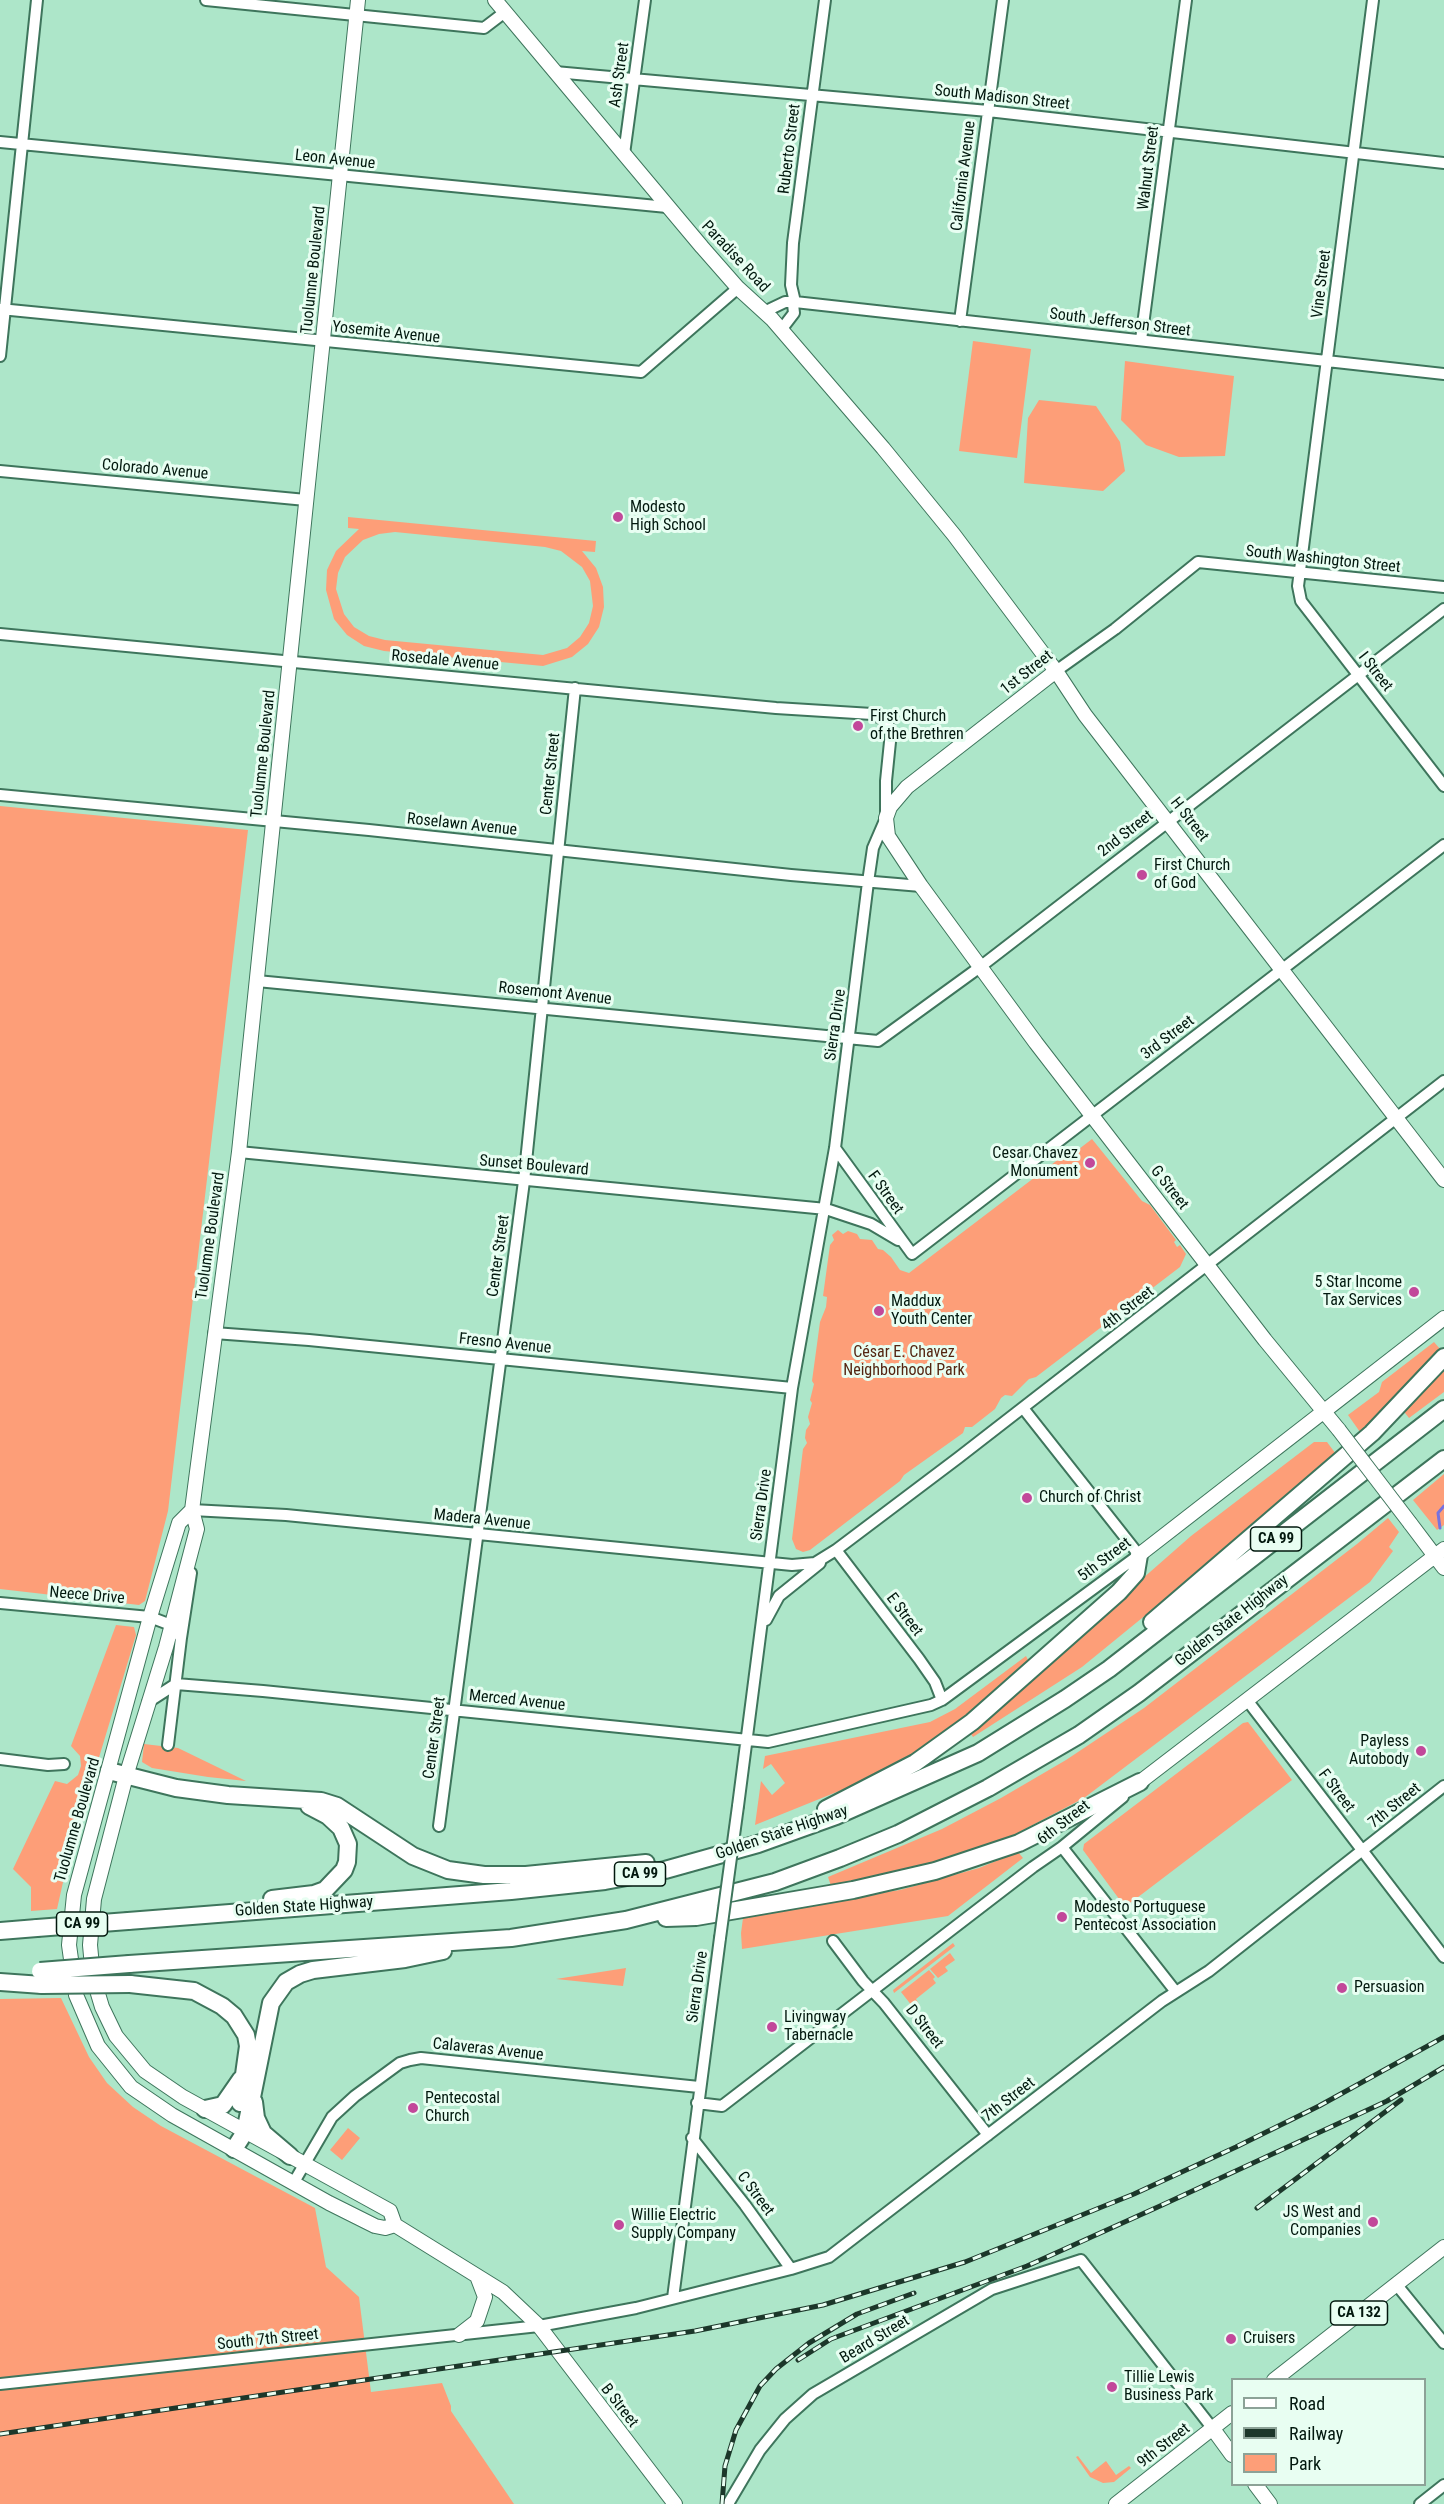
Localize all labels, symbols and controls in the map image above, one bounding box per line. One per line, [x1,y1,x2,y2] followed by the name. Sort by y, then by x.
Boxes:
[606,41,634,109] street label: Ash Street
[933,81,1071,115] street label: South Madison Street
[775,103,805,195] street label: Ruberto Street
[948,120,980,232] street label: California Avenue
[1134,125,1164,211] street label: Walnut Street
[294,146,376,174] street label: Leon Avenue
[298,205,330,335] street label: Tuolumne Boulevard
[697,217,773,297] street label: Paradise Road
[1308,249,1336,319] street label: Vine Street
[1048,305,1192,341] street label: South Jefferson Street
[331,318,441,348] street label: Yosemite Avenue
[101,456,209,484] street label: Colorado Avenue
[630,498,706,536] place label: Modesto High School
[611,510,625,524] marker: Modesto High School
[1245,542,1401,578] street label: South Washington Street
[390,647,500,675] street label: Rosedale Avenue
[997,647,1057,699] street label: 1st Street
[1354,648,1396,696] street label: I Street
[248,689,280,819] street label: Tuolumne Boulevard
[870,707,964,745] place label: First Church of the Brethren
[851,719,865,733] marker: First Church of the Brethren
[537,732,565,816] street label: Center Street
[1166,794,1212,846] street label: H Street
[1095,807,1157,861] street label: 2nd Street
[406,810,518,840] street label: Roselawn Avenue
[1154,856,1230,894] place label: First Church of God
[1135,868,1149,882] marker: First Church of God
[497,979,613,1009] street label: Rosemont Avenue
[821,988,851,1062] street label: Sierra Drive
[1138,1012,1198,1064] street label: 3rd Street
[992,1144,1078,1182] place label: Cesar Chavez Monument
[479,1152,589,1180] street label: Sunset Boulevard
[1083,1156,1097,1170] marker: Cesar Chavez Monument
[1146,1162,1192,1214] street label: G Street
[863,1168,907,1218] street label: F Street
[193,1171,229,1301] street label: Tuolumne Boulevard
[484,1214,514,1298] street label: Center Street
[1314,1273,1402,1311] place label: 5 Star Income Tax Services
[1098,1282,1158,1336] street label: 4th Street
[1407,1285,1421,1299] marker: 5 Star Income Tax Services
[891,1292,972,1330] place label: Maddux Youth Center
[872,1304,886,1318] marker: Maddux Youth Center
[458,1330,552,1358] street label: Fresno Avenue
[843,1343,965,1381] park label: César E. Chavez Neighborhood Park
[747,1468,777,1542] street label: Sierra Drive
[1039,1488,1141,1508] place label: Church of Christ
[1020,1491,1034,1505] marker: Church of Christ
[433,1505,531,1535] street label: Madera Avenue
[1250,1527,1302,1551] road number: CA 99
[1075,1534,1135,1586] street label: 5th Street
[1172,1571,1292,1671] street label: Golden State Highway
[49,1583,125,1609] street label: Neece Drive
[882,1590,926,1640] street label: E Street
[468,1686,566,1716] street label: Merced Avenue
[420,1696,450,1780] street label: Center Street
[1349,1732,1409,1770] place label: Payless Autobody
[1414,1744,1428,1758] marker: Payless Autobody
[51,1756,105,1884] street label: Tuolumne Boulevard
[1314,1766,1358,1816] street label: F Street
[1365,1779,1425,1833] street label: 7th Street
[1034,1796,1094,1850] street label: 6th Street
[713,1801,851,1865] street label: Golden State Highway
[614,1862,666,1886] road number: CA 99
[234,1893,374,1921] street label: Golden State Highway
[1074,1898,1216,1936] place label: Modesto Portuguese Pentecost Association
[1055,1910,1069,1924] marker: Modesto Portuguese Pentecost Association
[56,1912,107,1936] road number: CA 99
[683,1950,713,2024] street label: Sierra Drive
[1354,1978,1425,1998] place label: Persuasion
[1335,1981,1349,1995] marker: Persuasion
[901,2001,947,2053] street label: D Street
[784,2008,853,2046] place label: Livingway Tabernacle
[765,2020,779,2034] marker: Livingway Tabernacle
[432,2035,544,2065] street label: Calaveras Avenue
[979,2073,1039,2127] street label: 7th Street
[425,2089,500,2127] place label: Pentecostal Church
[406,2101,420,2115] marker: Pentecostal Church
[732,2168,778,2220] street label: C Street
[1283,2203,1361,2241] place label: JS West and Companies
[631,2206,736,2244] place label: Willie Electric Supply Company
[1366,2215,1380,2229] marker: JS West and Companies
[612,2218,626,2232] marker: Willie Electric Supply Company
[1330,2301,1388,2325] road number: CA 132
[837,2312,913,2368] street label: Beard Street
[216,2325,320,2355] street label: South 7th Street
[1243,2329,1295,2349] place label: Cruisers
[1224,2332,1238,2346] marker: Cruisers
[1124,2368,1213,2406] place label: Tillie Lewis Business Park
[1231,2378,1426,2486] legend
[596,2380,642,2432] street label: B Street
[1105,2380,1119,2394] marker: Tillie Lewis Business Park
[1289,2393,1325,2414] text: Road
[1134,2419,1194,2473] street label: 9th Street
[1289,2423,1343,2444] text: Railway
[1289,2453,1321,2474] text: Park

